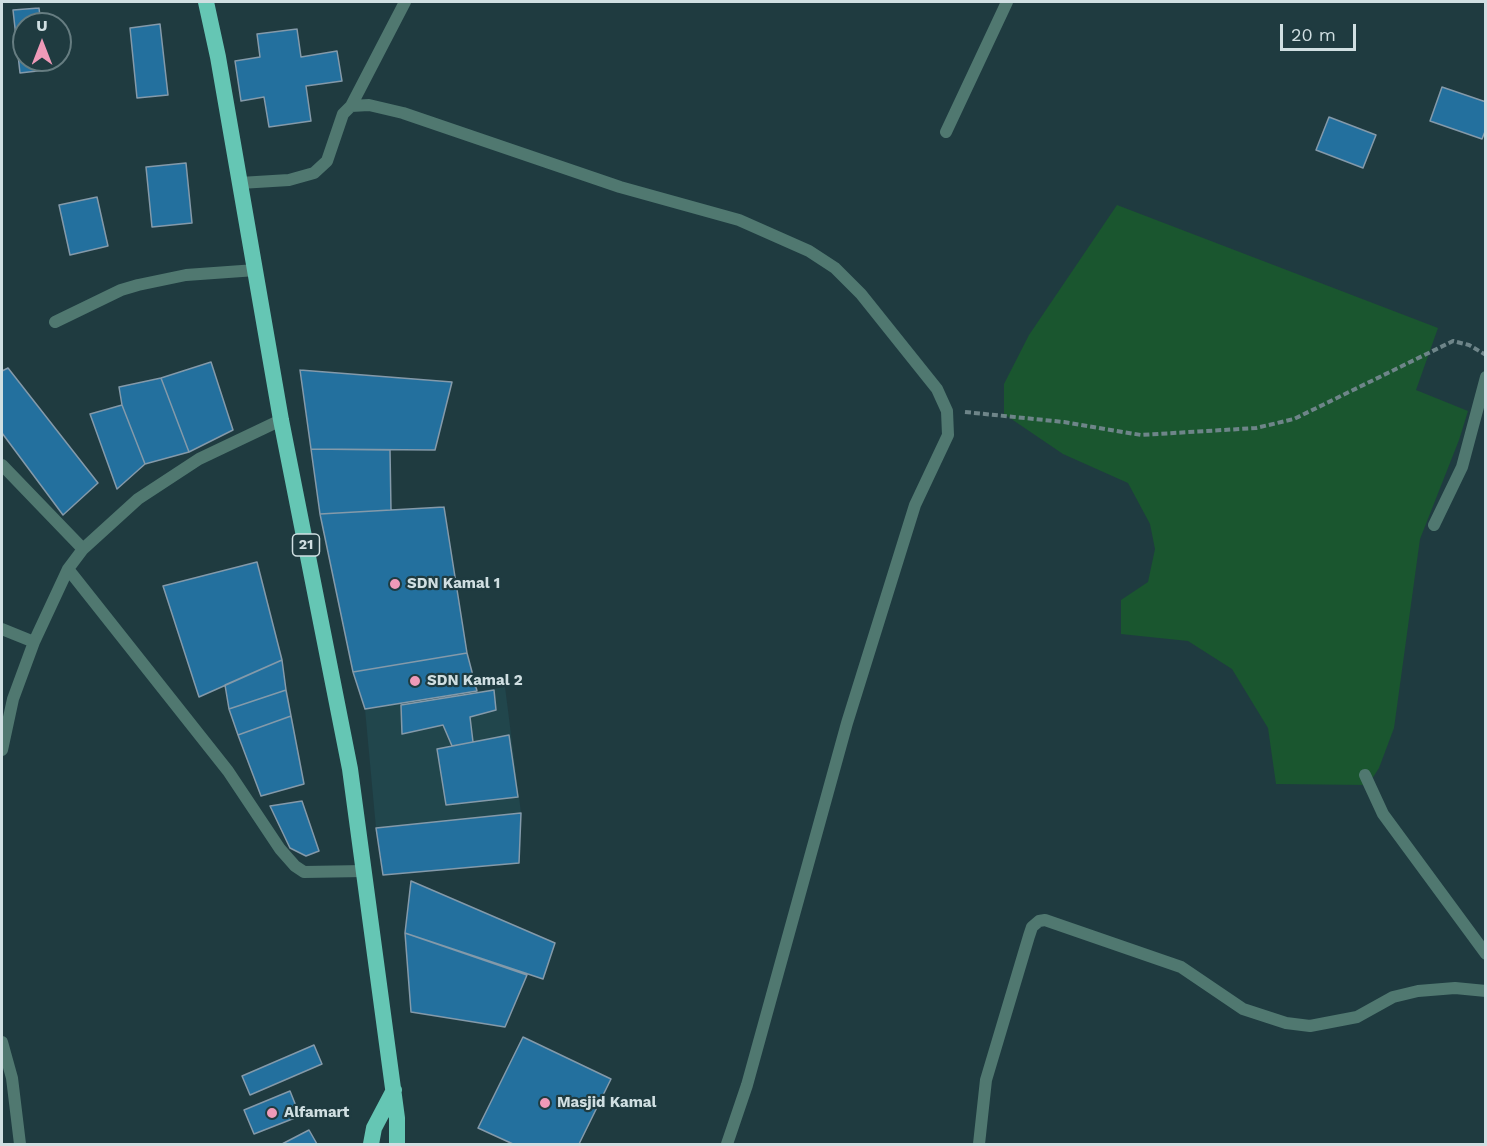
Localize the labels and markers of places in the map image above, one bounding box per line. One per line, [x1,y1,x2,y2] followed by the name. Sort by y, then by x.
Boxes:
[407,575,500,593] place label: SDN Kamal 1
[388,577,402,591] marker: SDN Kamal 1
[427,672,523,690] place label: SDN Kamal 2
[408,674,422,688] marker: SDN Kamal 2
[557,1094,656,1112] place label: Masjid Kamal
[538,1096,552,1110] marker: Masjid Kamal
[284,1104,349,1122] place label: Alfamart
[265,1106,279,1120] marker: Alfamart

